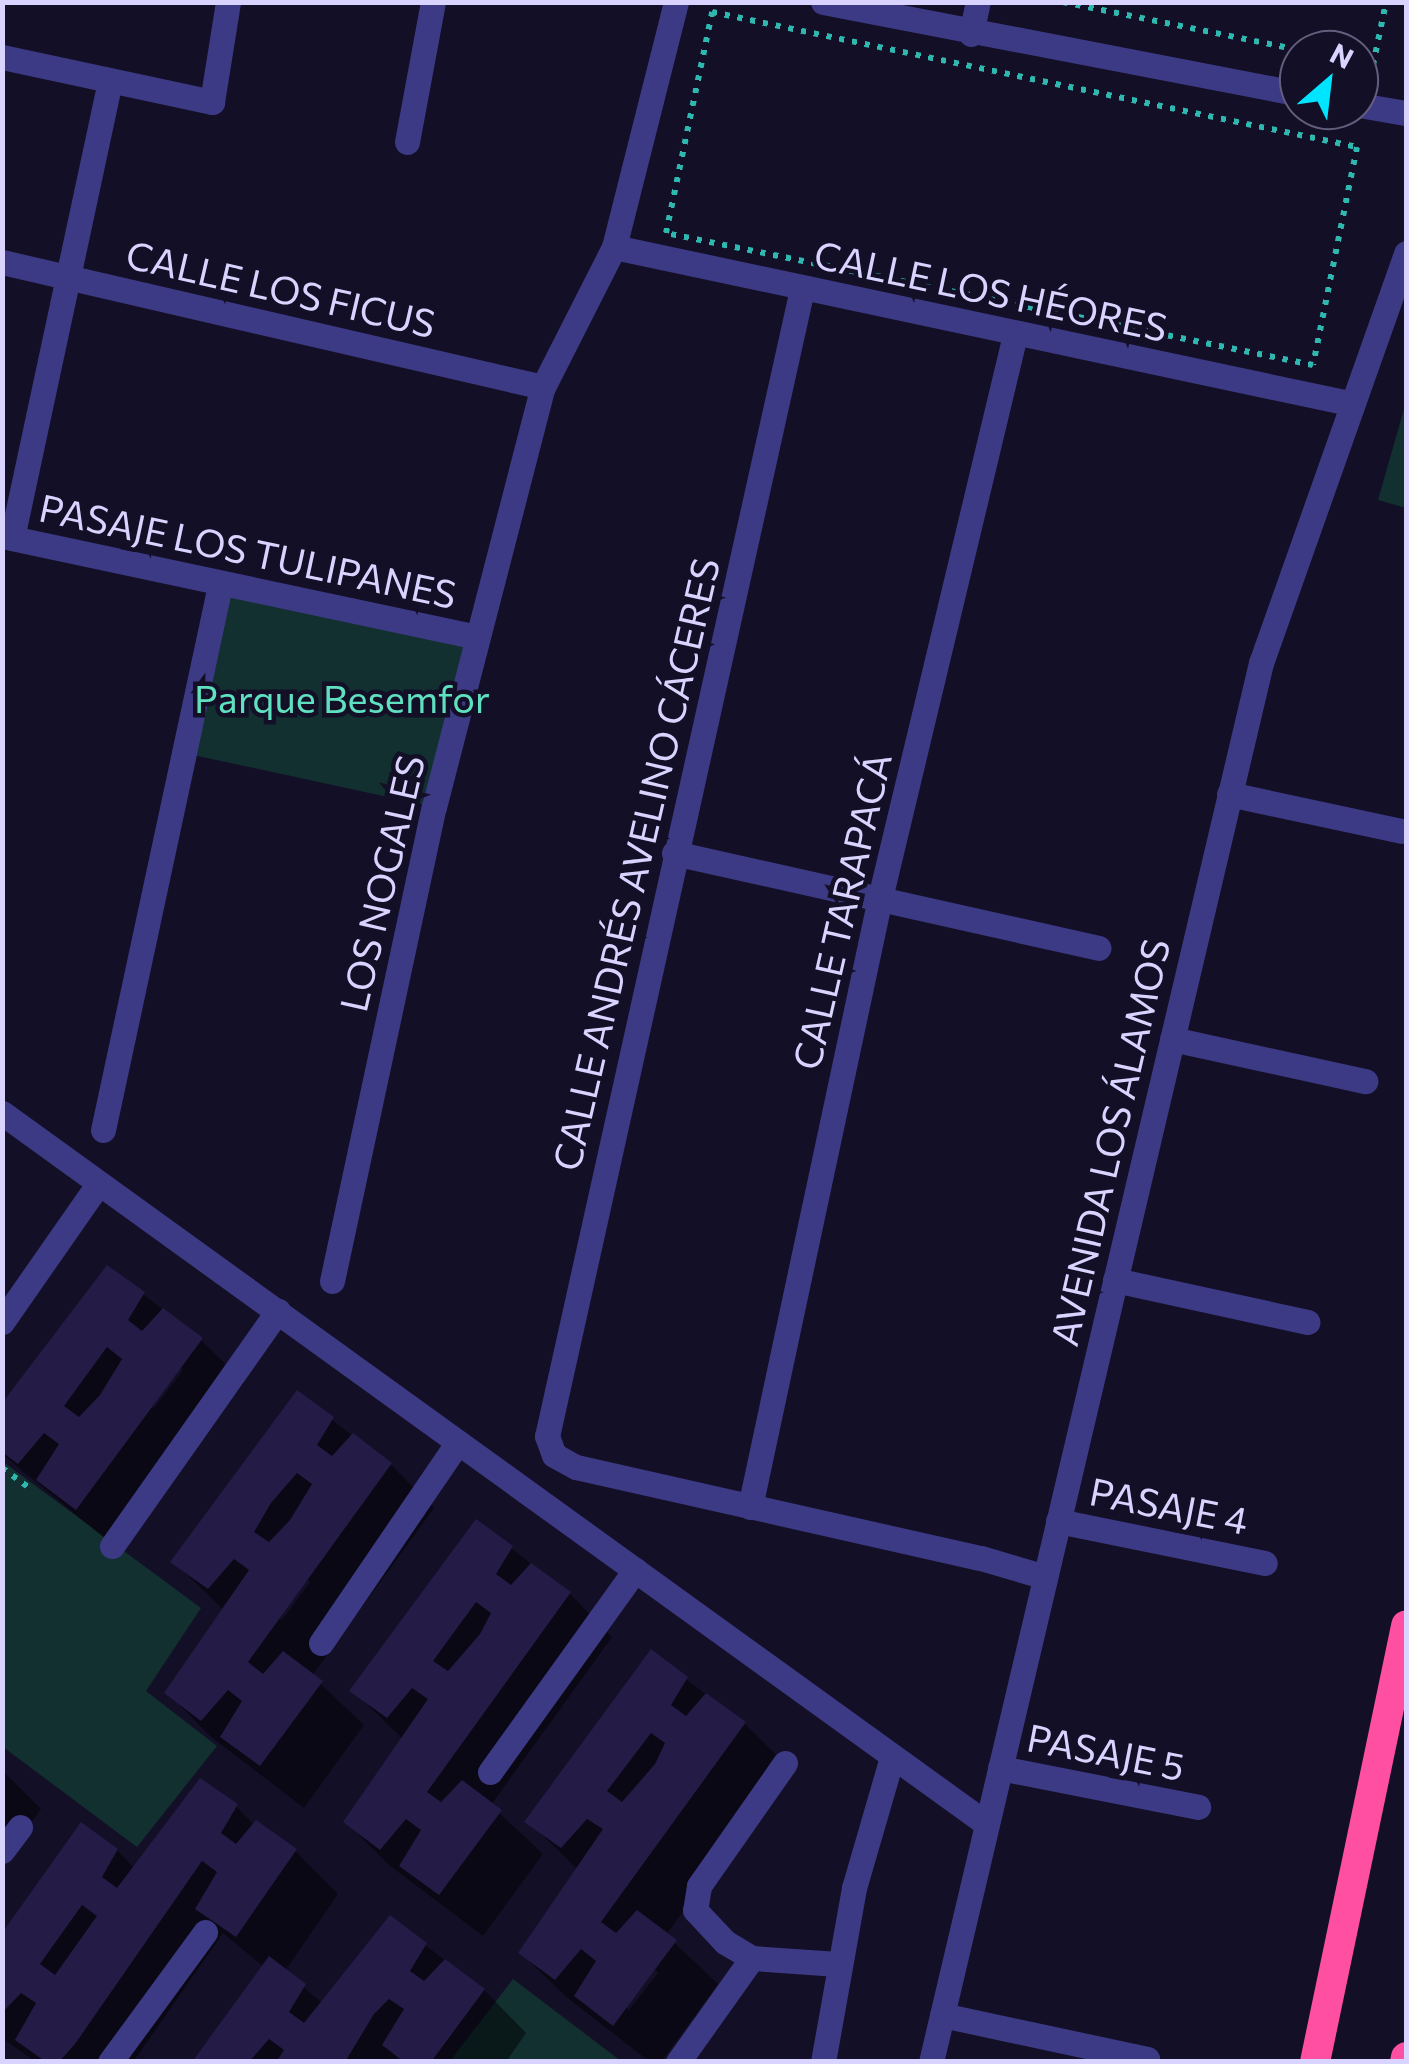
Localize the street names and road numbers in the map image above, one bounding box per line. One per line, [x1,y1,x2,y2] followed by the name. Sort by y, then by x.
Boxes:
[122,230,440,346] street label: CALLE LOS FICUS
[810,230,1172,350] street label: CALLE LOS HÉORES
[35,484,461,616] street label: PASAJE LOS TULIPANES
[542,553,728,1175] street label: CALLE ANDRÉS AVELINO CÁCERES
[782,748,900,1074] street label: CALLE TARAPACÁ
[329,750,433,1016] street label: LOS NOGALES
[1040,934,1178,1350] street label: AVENIDA LOS ÁLAMOS
[1086,1467,1252,1543] street label: PASAJE 4
[1023,1713,1189,1789] street label: PASAJE 5

